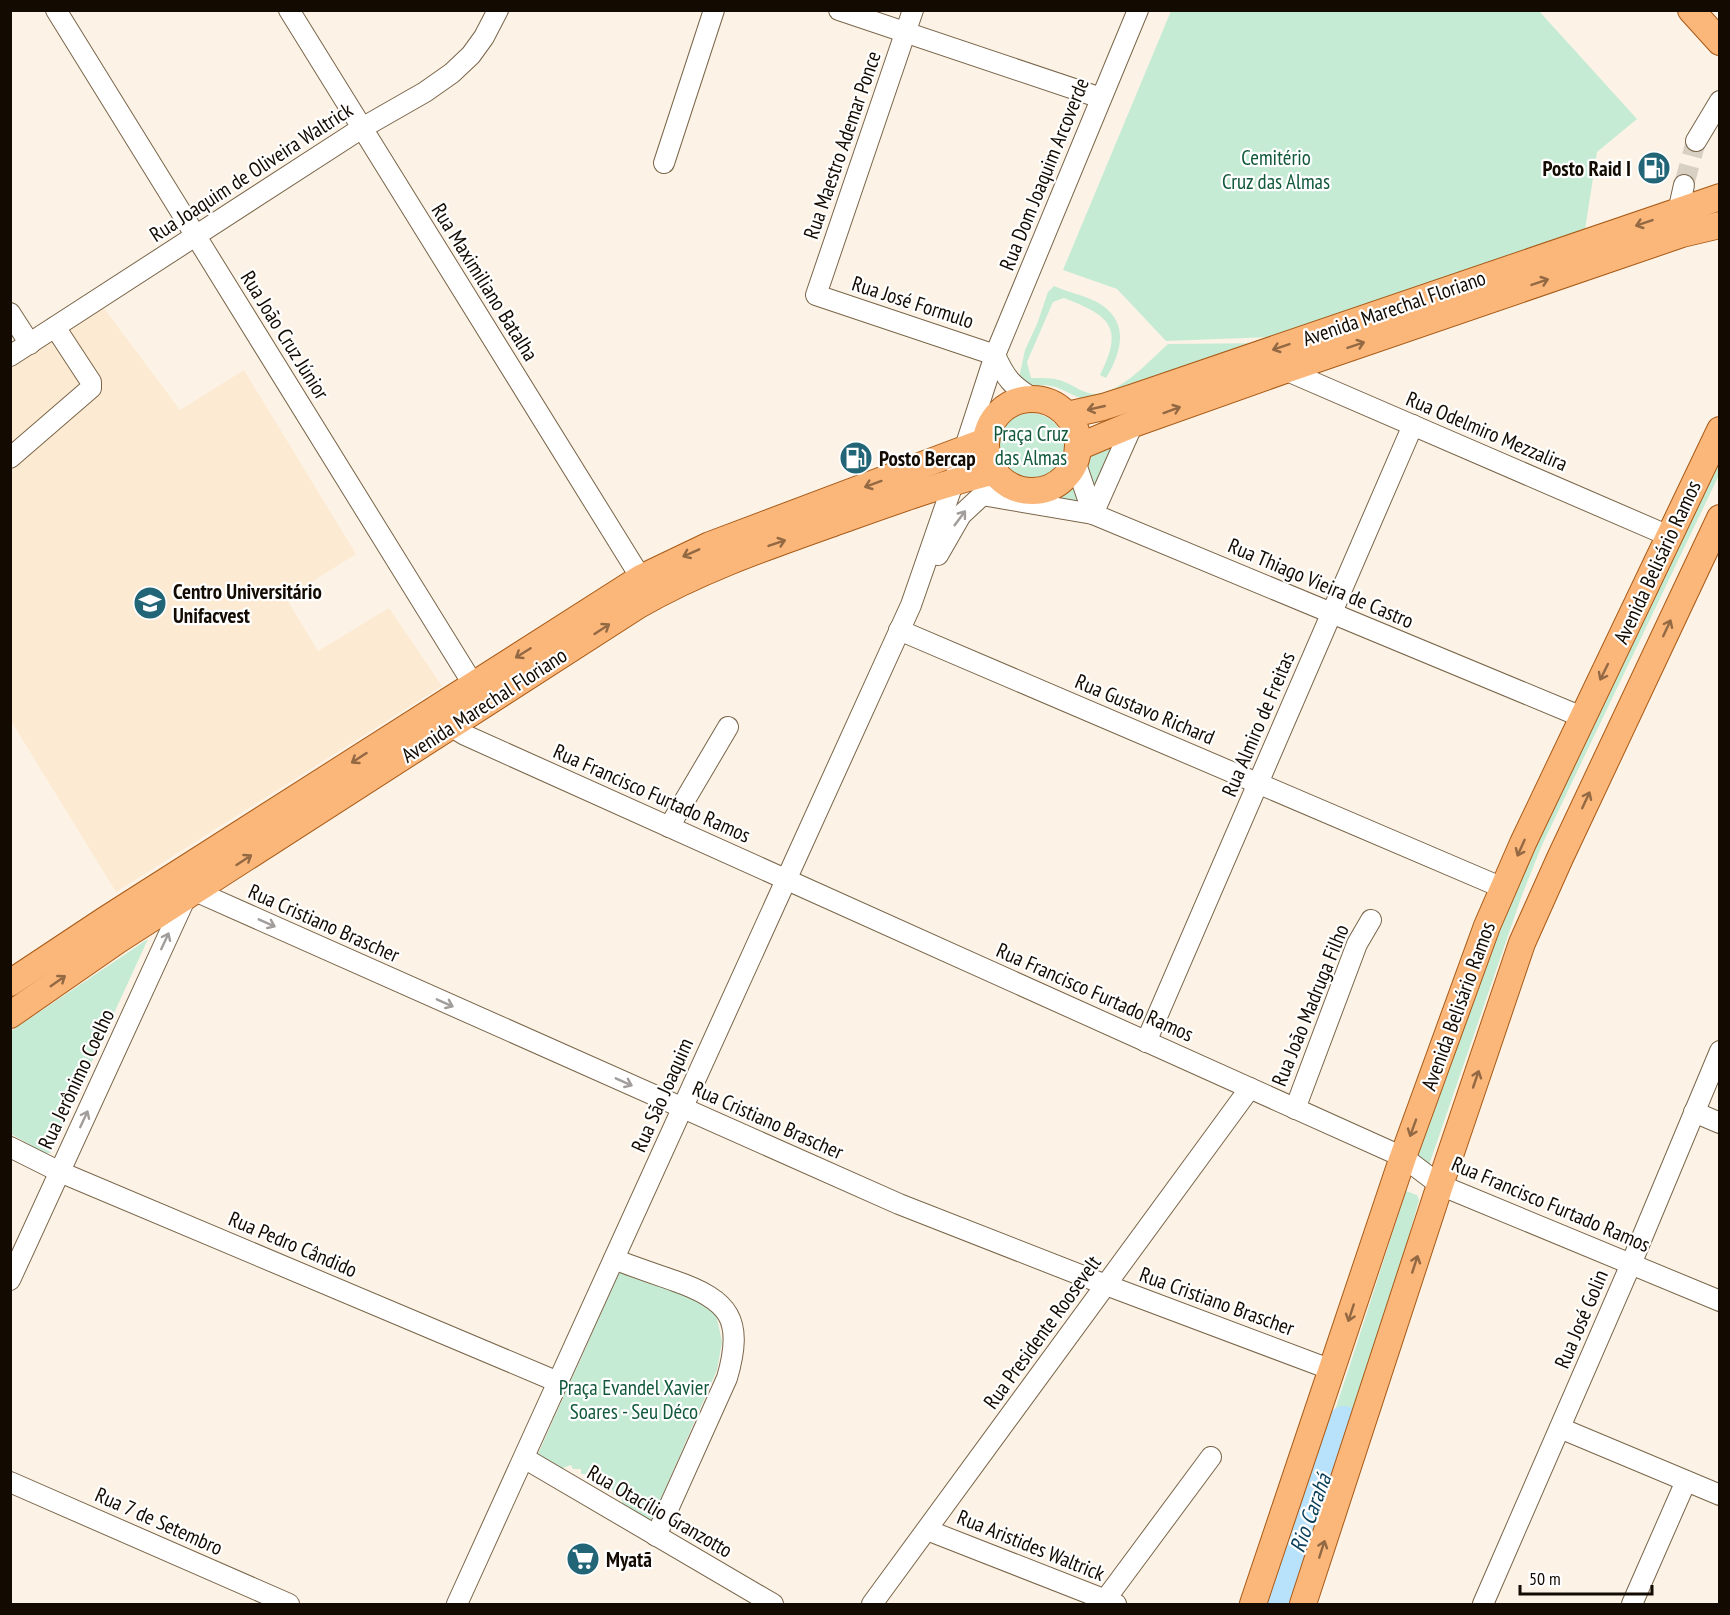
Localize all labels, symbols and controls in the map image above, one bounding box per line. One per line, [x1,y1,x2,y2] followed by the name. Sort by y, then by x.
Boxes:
[797,47,887,243] street label: Rua Maestro Ademar Ponce
[993,74,1095,274] street label: Rua Dom Joaquim Arcoverde
[144,96,358,248] street label: Rua Joaquim de Oliveira Waltrick
[1222,144,1330,195] park label: Cemitério Cruz das Almas
[1636,150,1672,186] fuel station icon: Posto Raid I
[1543,155,1631,182] place label: Posto Raid I
[426,198,544,366] street label: Rua Maximiliano Batalha
[1636,219,1654,230] one-way arrow
[1299,264,1489,352] street label: Avenida Marechal Floriano
[235,266,335,405] street label: Rua João Cruz Júnior
[849,270,977,334] street label: Rua José Formulo
[1530,276,1549,287] one-way arrow
[1346,339,1365,350] one-way arrow
[1272,342,1291,353] one-way arrow
[1402,385,1572,477] street label: Rua Odelmiro Mezzalira
[1087,403,1106,415] one-way arrow
[1162,404,1181,415] one-way arrow
[993,420,1069,471] park label: Praça Cruz das Almas
[838,440,874,476] fuel station icon: Posto Bercap
[879,445,976,472] place label: Posto Bercap
[1607,476,1707,648] street label: Avenida Belisário Ramos
[864,479,883,490] one-way arrow
[954,510,967,526] one-way arrow
[1224,532,1418,634] street label: Rua Thiago Vieira de Castro
[767,537,785,548] one-way arrow
[682,548,700,560] one-way arrow
[173,578,322,629] place label: Centro Universitário Unifacvest
[132,585,168,621] school or university icon: Centro Universitário Unifacvest
[1662,620,1674,638] one-way arrow
[593,622,610,634] one-way arrow
[396,641,572,769] street label: Avenida Marechal Floriano
[515,647,532,659] one-way arrow
[1215,647,1301,801] street label: Rua Almiro de Freitas
[1598,663,1610,681] one-way arrow
[1071,667,1219,751] street label: Rua Gustavo Richard
[549,737,755,849] street label: Rua Francisco Furtado Ramos
[351,753,368,765] one-way arrow
[1581,792,1593,810] one-way arrow
[1514,839,1526,857] one-way arrow
[235,853,252,865] one-way arrow
[244,878,404,968] street label: Rua Cristiano Brascher
[258,918,276,930] one-way arrow
[1415,918,1501,1094] street label: Avenida Belisário Ramos
[1265,920,1355,1090] street label: Rua João Madruga Filho
[160,933,172,951] one-way arrow
[992,936,1198,1048] street label: Rua Francisco Furtado Ramos
[50,975,66,987] one-way arrow
[436,998,454,1009] one-way arrow
[32,1005,120,1153] street label: Rua Jerônimo Coelho
[625,1034,699,1156] street label: Rua São Joaquim
[1471,1070,1482,1089] one-way arrow
[688,1075,848,1165] street label: Rua Cristiano Brascher
[614,1077,632,1089] one-way arrow
[79,1110,91,1128] one-way arrow
[1407,1118,1418,1137] one-way arrow
[1448,1150,1654,1258] street label: Rua Francisco Furtado Ramos
[225,1205,361,1283] street label: Rua Pedro Cândido
[977,1250,1107,1414] street label: Rua Presidente Roosevelt
[1410,1255,1421,1274] one-way arrow
[1136,1261,1298,1342] street label: Rua Cristiano Brascher
[1548,1266,1614,1372] street label: Rua José Golin
[1344,1303,1355,1322] one-way arrow
[559,1374,709,1425] park label: Praça Evandel Xavier Soares - Seu Déco
[583,1458,737,1564] street label: Rua Otacílio Granzotto
[1283,1469,1337,1556] water label: Rio Carahá
[91,1481,227,1561] street label: Rua 7 de Setembro
[953,1503,1109,1587] street label: Rua Aristides Waltrick
[1317,1540,1328,1559] one-way arrow
[565,1541,601,1577] supermarket icon: Myatã
[606,1546,652,1573] place label: Myatã
[1520,1558,1652,1596] scale bar
[1529,1567,1561,1590] text: 50 m

